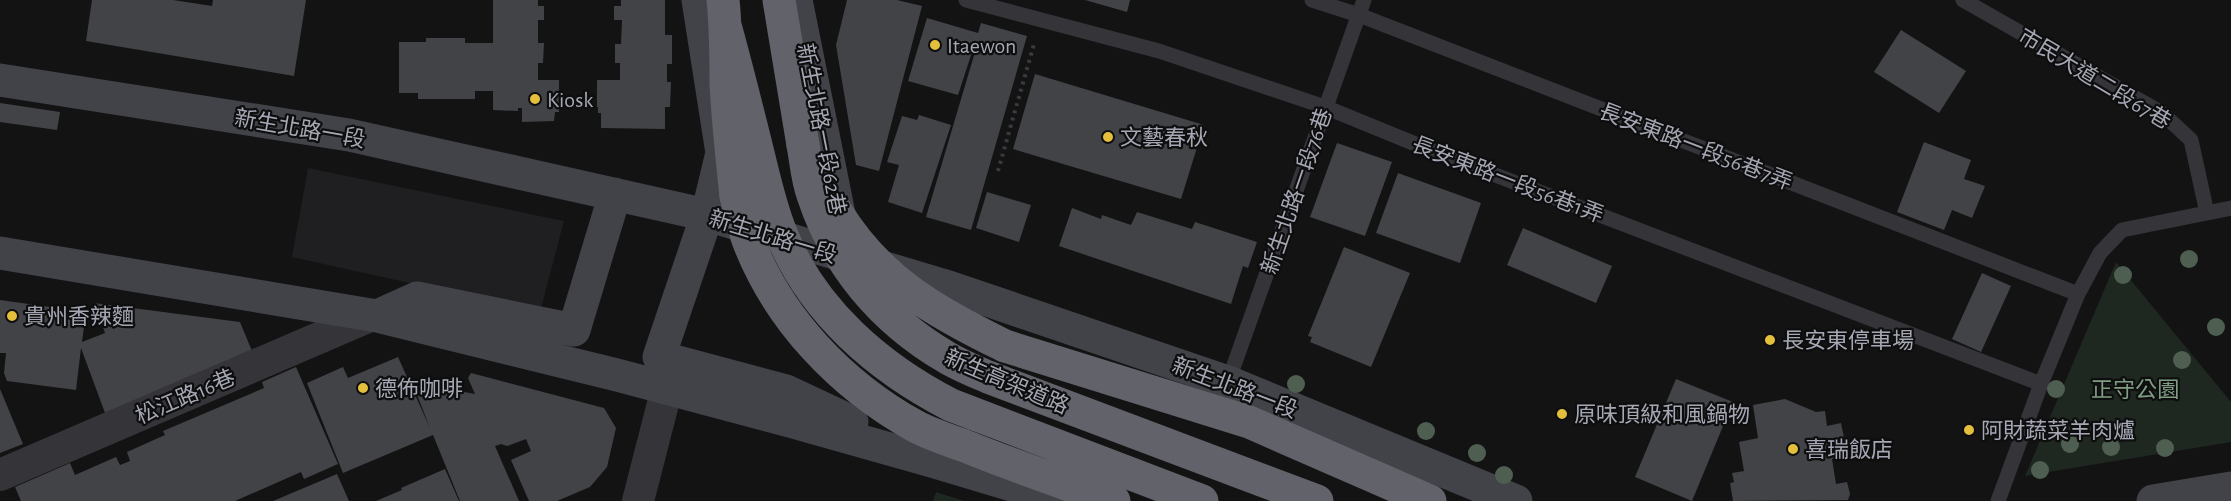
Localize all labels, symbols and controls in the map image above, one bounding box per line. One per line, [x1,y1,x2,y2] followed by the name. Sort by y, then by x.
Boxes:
[2014,24,2175,133] street label: 市民大道二段67巷
[947,35,1016,57] place label: Itaewon
[928,38,942,52] marker: Itaewon
[794,41,849,217] street label: 新生北路一段62巷
[547,89,593,111] place label: Kiosk
[528,92,542,106] marker: Kiosk
[1596,99,1796,194] street label: 長安東路一段56巷7弄
[1257,105,1336,277] street label: 新生北路一段76巷
[233,106,367,151] street label: 新生北路一段
[1120,126,1208,149] place label: 文藝春秋
[1101,130,1115,144] marker: 文藝春秋
[1409,132,1607,227] street label: 長安東路一段56巷1弄
[706,206,839,267] street label: 新生北路一段
[24,305,134,328] place label: 貴州香辣麵
[5,309,19,323] marker: 貴州香辣麵
[1782,329,1914,352] place label: 長安東停車場
[1763,333,1777,347] marker: 長安東停車場
[942,345,1072,418] street label: 新生高架道路
[1169,353,1301,422] street label: 新生北路一段
[132,365,238,428] street label: 松江路16巷
[375,377,463,400] place label: 德佈咖啡
[2091,378,2179,401] park label: 正守公園
[356,381,370,395] marker: 德佈咖啡
[1574,403,1750,426] place label: 原味頂級和風鍋物
[1555,407,1569,421] marker: 原味頂級和風鍋物
[1981,419,2135,442] place label: 阿財蔬菜羊肉爐
[1962,423,1976,437] marker: 阿財蔬菜羊肉爐
[1805,438,1893,461] place label: 喜瑞飯店
[1786,442,1800,456] marker: 喜瑞飯店

